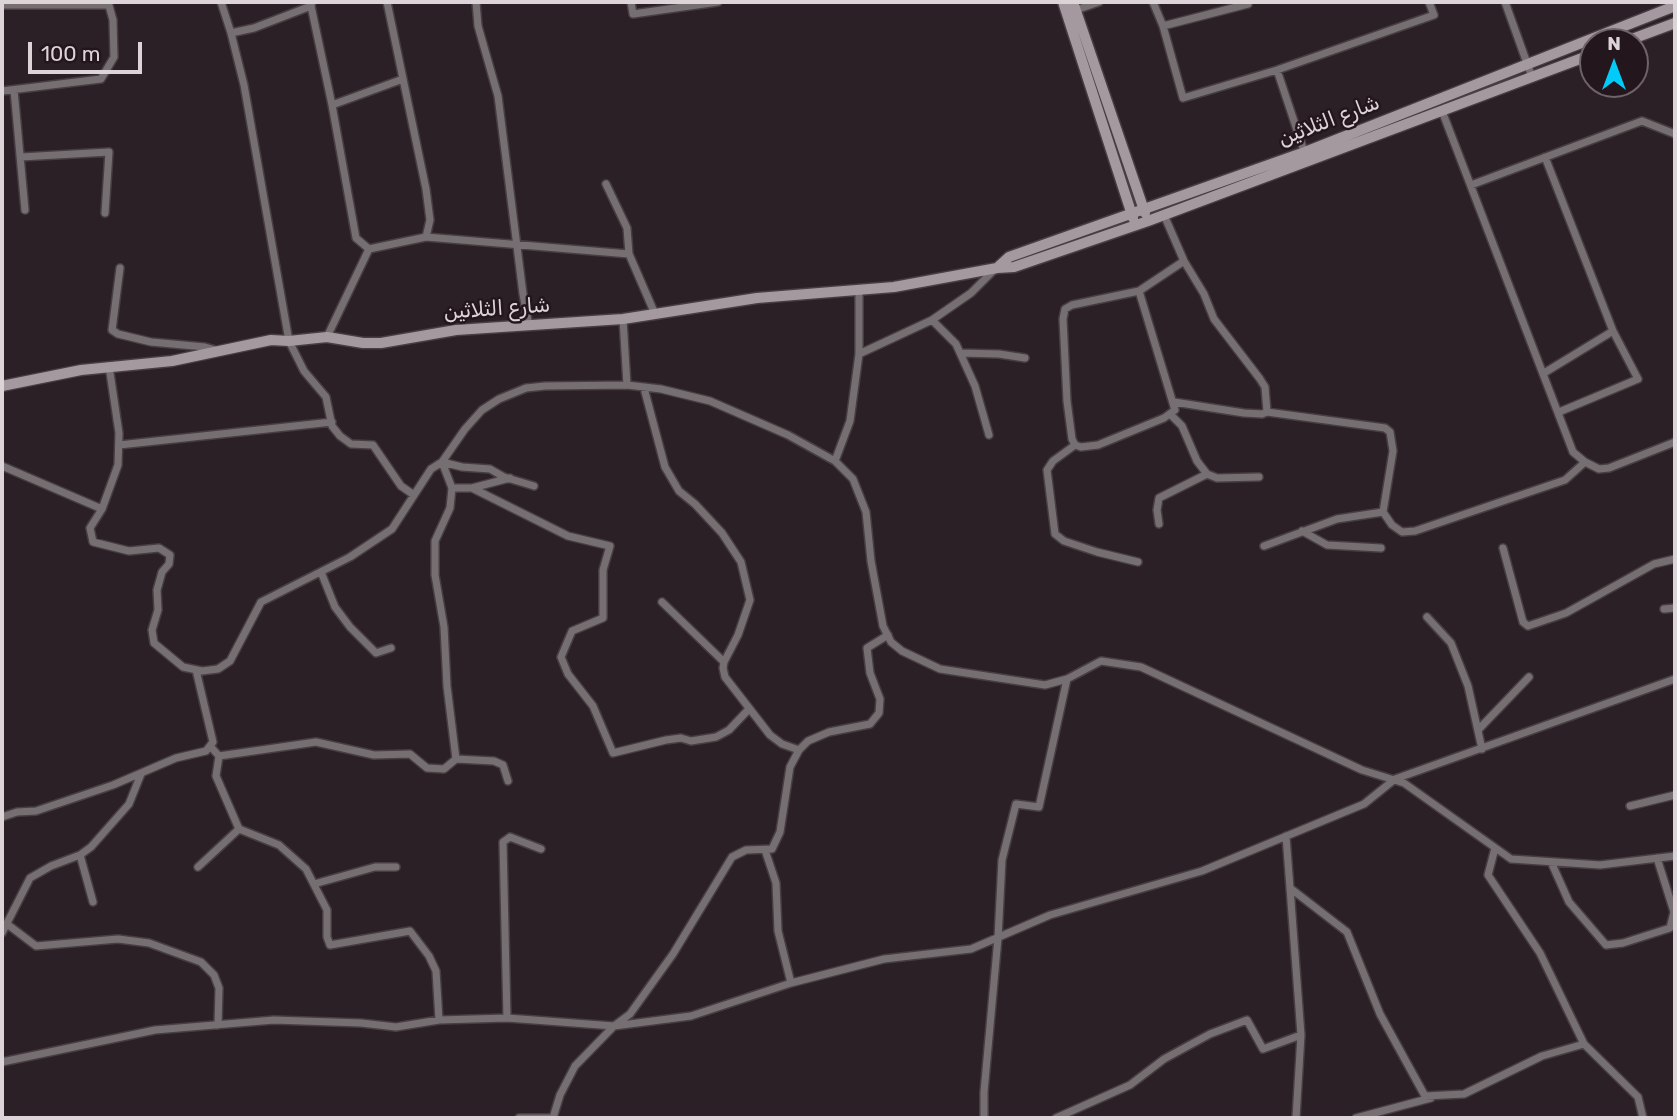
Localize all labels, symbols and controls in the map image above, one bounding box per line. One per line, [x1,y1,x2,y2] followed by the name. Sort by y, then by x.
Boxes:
[32,28,145,72] scale bar
[1579,28,1649,98] north arrow
[1607,32,1621,55] text: N
[41,41,100,66] text: 100 m
[1275,90,1383,152] street label: شارع الثلاثين
[443,293,551,325] street label: شارع الثلاثين

